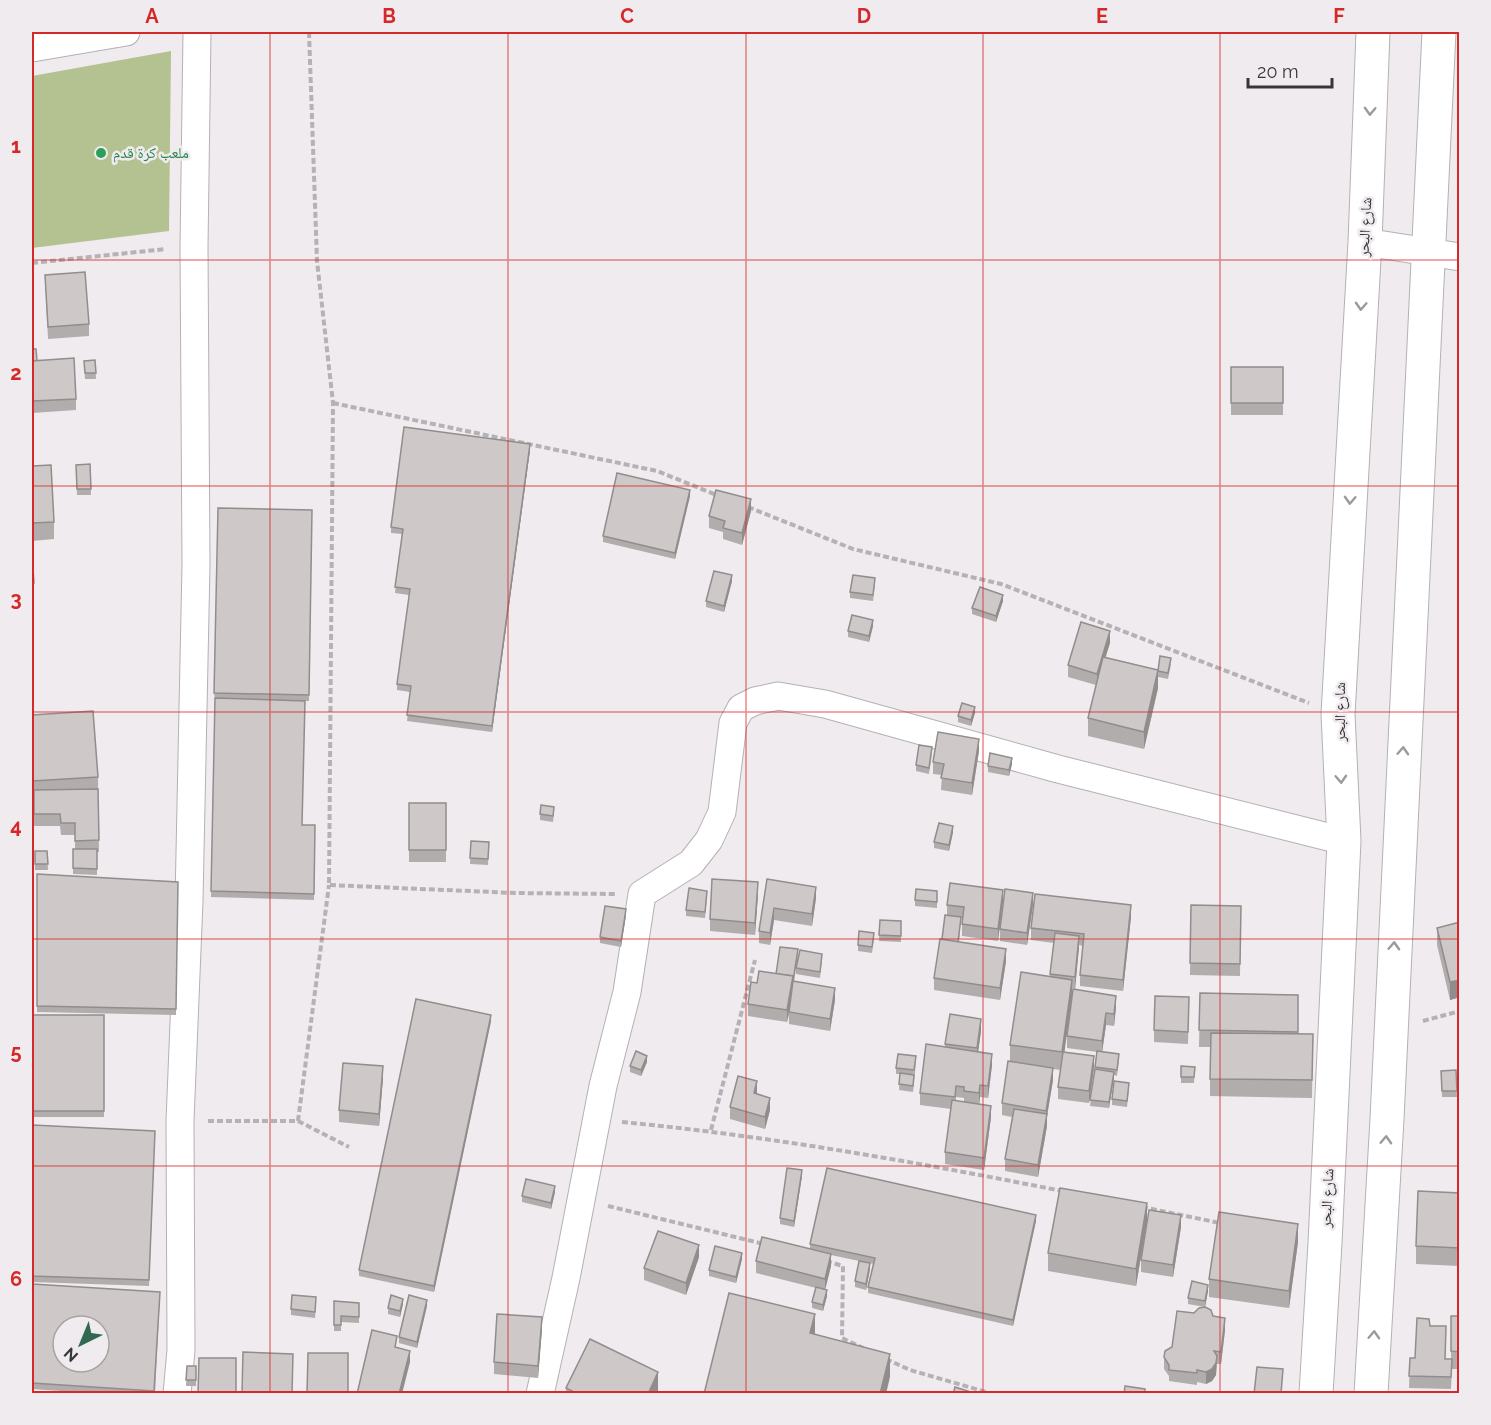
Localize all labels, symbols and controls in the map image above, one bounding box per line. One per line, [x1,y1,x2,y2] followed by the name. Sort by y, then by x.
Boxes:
[145,4,159,28] text: A
[382,4,396,28] text: B
[620,4,634,28] text: C
[857,4,871,28] text: D
[1096,4,1108,28] text: E
[1333,4,1345,28] text: F
[1248,51,1332,89] scale bar
[1257,61,1299,82] text: 20 m
[1364,106,1376,115] one-way arrow
[11,134,21,158] text: 1
[113,144,189,163] place label: ملعب كرة قدم
[94,146,108,160] marker: ملعب كرة قدم
[1354,197,1377,258] street label: شارع البحر
[1355,301,1368,310] one-way arrow
[10,361,22,385] text: 2
[1344,496,1357,505] one-way arrow
[10,587,22,611] text: 3
[1331,682,1350,743] street label: شارع البحر
[1397,746,1410,755] one-way arrow
[1335,774,1348,783] one-way arrow
[10,814,22,838] text: 4
[1387,941,1400,950] one-way arrow
[10,1040,22,1064] text: 5
[1379,1136,1392,1145] one-way arrow
[1316,1168,1339,1229] street label: شارع البحر
[10,1267,22,1291] text: 6
[51,1314,111,1374] north arrow
[1368,1331,1381,1340] one-way arrow
[60,1343,82,1366] text: N

